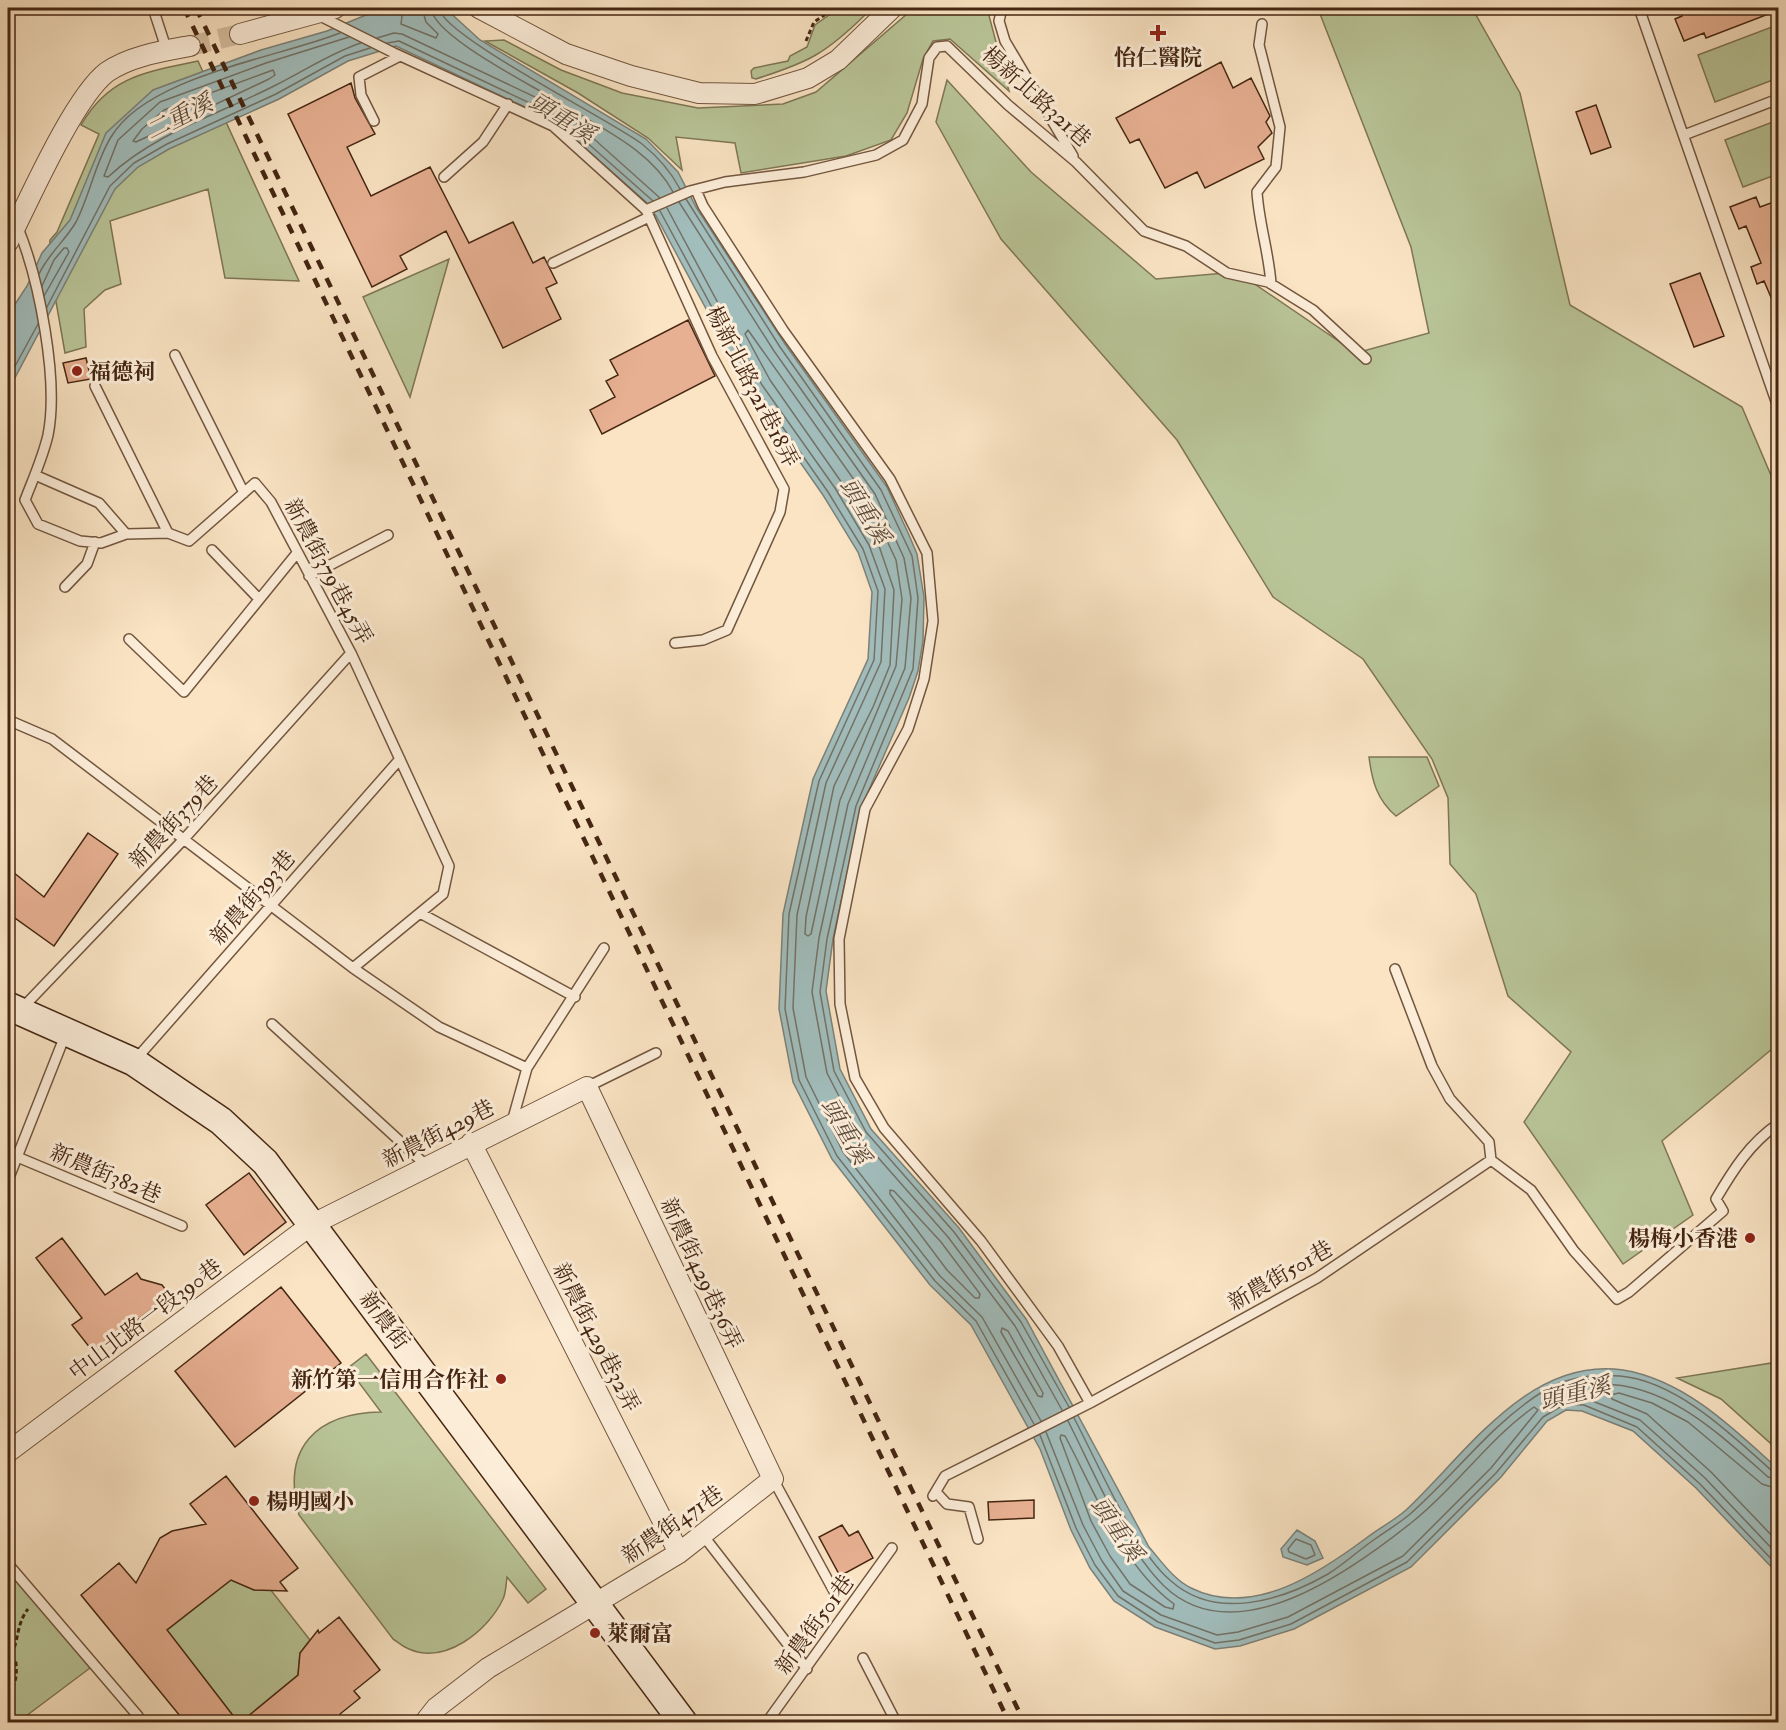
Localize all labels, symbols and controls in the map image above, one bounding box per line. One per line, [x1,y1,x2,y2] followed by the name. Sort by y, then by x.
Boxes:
[1149,24,1167,42] marker: 怡仁醫院
[976,40,1097,153] street label: 楊新北路321巷
[1114,44,1202,72] place label: 怡仁醫院
[140,86,221,148] water label: 二重溪
[523,86,603,152] water label: 頭重溪
[699,301,805,472] street label: 楊新北路321巷18弄
[89,358,155,386] place label: 福德祠
[70,364,84,378] marker: 福德祠
[833,472,898,553] water label: 頭重溪
[278,494,378,649] street label: 新農街379巷45弄
[123,769,224,874] street label: 新農街379巷
[204,845,301,951] street label: 新農街393巷
[814,1092,878,1173] water label: 頭重溪
[378,1094,499,1174] street label: 新農街429巷
[46,1138,165,1210] street label: 新農街382巷
[654,1193,748,1354] street label: 新農街429巷36弄
[1628,1225,1738,1253] place label: 楊梅小香港
[1743,1231,1757,1245] marker: 楊梅小香港
[1223,1235,1338,1317] street label: 新農街501巷
[63,1253,228,1387] street label: 中山北路一段390巷
[546,1258,646,1417] street label: 新農街429巷32弄
[353,1286,415,1355] street label: 新農街
[291,1366,489,1394] place label: 新竹第一信用合作社
[1537,1370,1617,1417] water label: 頭重溪
[494,1372,508,1386] marker: 新竹第一信用合作社
[616,1480,729,1570] street label: 新農街471巷
[266,1488,354,1516] place label: 楊明國小
[1084,1491,1151,1570] water label: 頭重溪
[247,1494,261,1508] marker: 楊明國小
[769,1569,860,1680] street label: 新農街501巷
[607,1620,673,1648] place label: 萊爾富
[588,1626,602,1640] marker: 萊爾富

